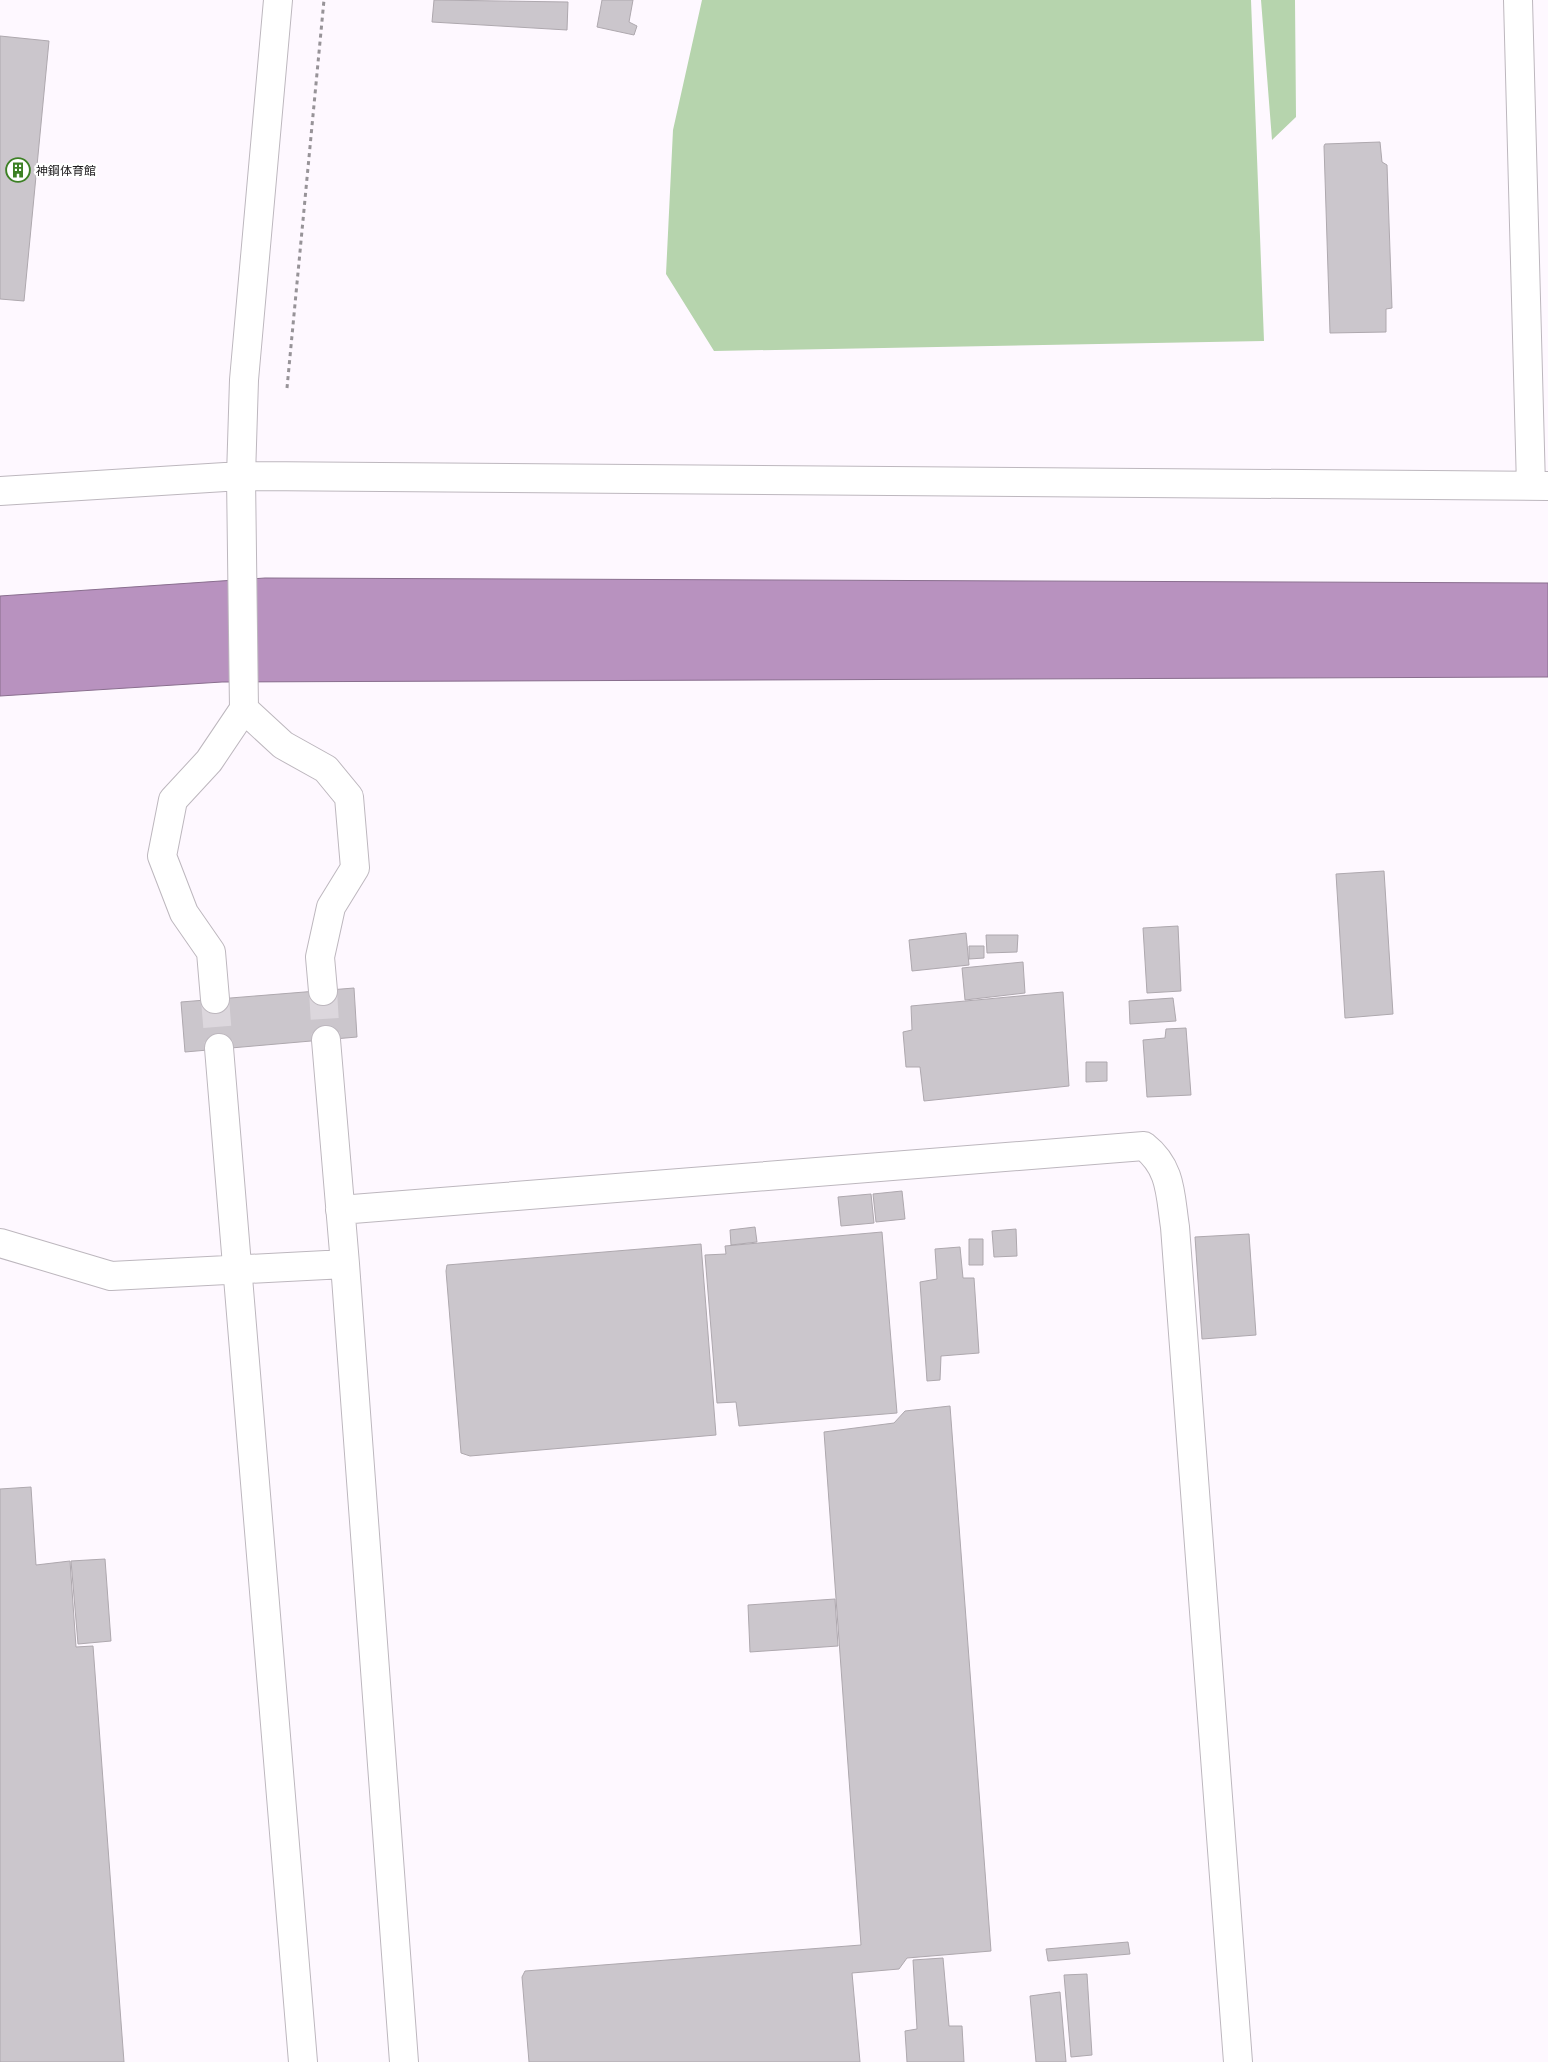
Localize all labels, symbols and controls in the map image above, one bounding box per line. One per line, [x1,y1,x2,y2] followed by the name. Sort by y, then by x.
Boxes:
[5,157,31,183] building icon: 神鋼体育館
[36,162,96,179] place label: 神鋼体育館

